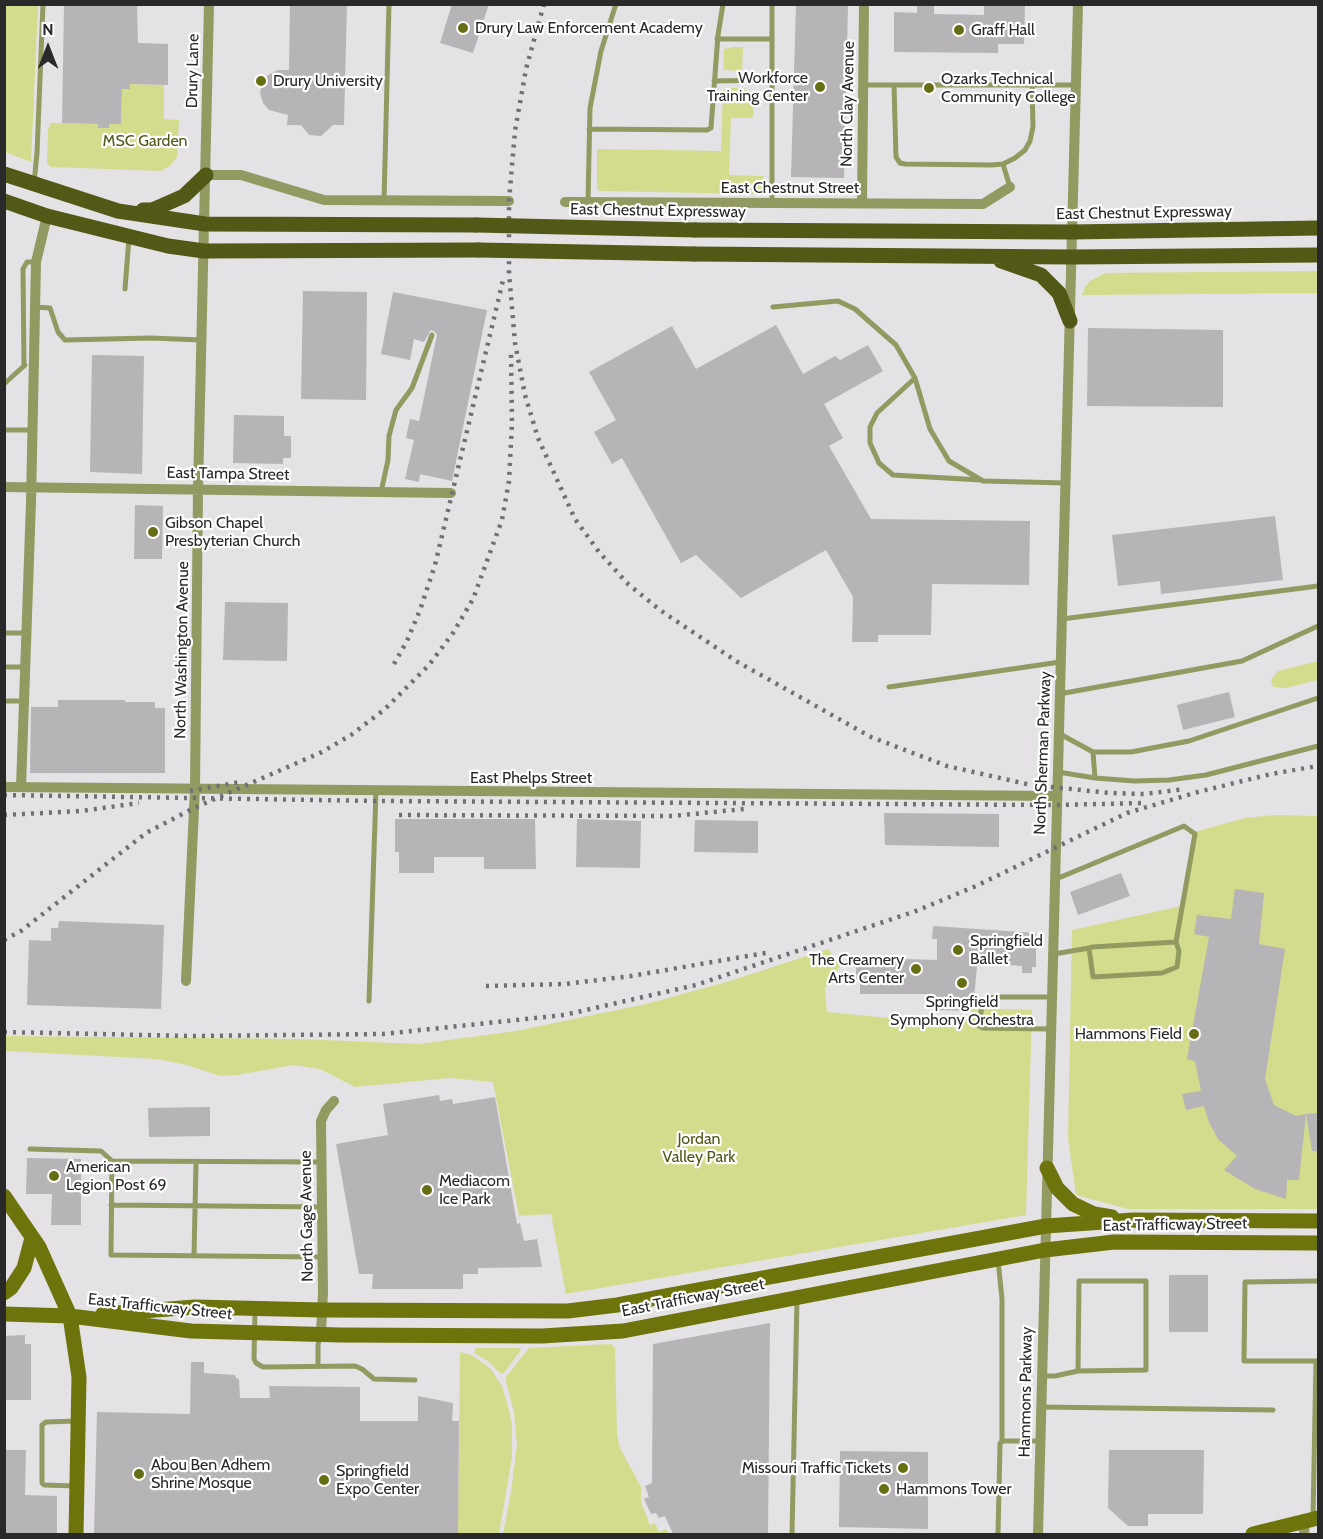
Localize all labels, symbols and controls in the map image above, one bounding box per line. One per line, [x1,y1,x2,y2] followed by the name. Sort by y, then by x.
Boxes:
[18,18,78,78] north arrow
[475,18,703,38] place label: Drury Law Enforcement Academy
[42,20,54,39] text: N
[971,20,1035,40] place label: Graff Hall
[456,21,470,35] marker: Drury Law Enforcement Academy
[952,23,966,37] marker: Graff Hall
[183,34,203,108] street label: Drury Lane
[837,41,859,167] street label: North Clay Avenue
[707,68,808,106] place label: Workforce Training Center
[941,69,1076,107] place label: Ozarks Technical Community College
[273,71,383,91] place label: Drury University
[254,74,268,88] marker: Drury University
[813,80,827,94] marker: Workforce Training Center
[922,81,936,95] marker: Ozarks Technical Community College
[102,131,188,151] park label: MSC Garden
[721,178,859,198] street label: East Chestnut Street
[570,200,746,222] street label: East Chestnut Expressway
[1056,202,1232,224] street label: East Chestnut Expressway
[166,463,290,485] street label: East Tampa Street
[165,513,300,551] place label: Gibson Chapel Presbyterian Church
[146,525,160,539] marker: Gibson Chapel Presbyterian Church
[171,561,193,739] street label: North Washington Avenue
[1031,671,1055,835] street label: North Sherman Parkway
[470,768,592,788] street label: East Phelps Street
[970,931,1043,969] place label: Springfield Ballet
[951,943,965,957] marker: Springfield Ballet
[809,950,904,988] place label: The Creamery Arts Center
[909,962,923,976] marker: The Creamery Arts Center
[955,976,969,990] marker: Springfield Symphony Orchestra
[890,992,1034,1030] place label: Springfield Symphony Orchestra
[1075,1024,1182,1044] place label: Hammons Field
[1187,1027,1201,1041] marker: Hammons Field
[663,1129,735,1167] park label: Jordan Valley Park
[296,1150,318,1282] street label: North Gage Avenue
[66,1157,167,1195] place label: American Legion Post 69
[47,1169,61,1183] marker: American Legion Post 69
[439,1171,510,1209] place label: Mediacom Ice Park
[420,1183,434,1197] marker: Mediacom Ice Park
[1102,1214,1248,1236] street label: East Trafficway Street
[620,1275,766,1321] street label: East Trafficway Street
[87,1290,233,1324] street label: East Trafficway Street
[1015,1327,1037,1457] street label: Hammons Parkway
[151,1455,270,1493] place label: Abou Ben Adhem Shrine Mosque
[742,1458,891,1478] place label: Missouri Traffic Tickets
[336,1461,419,1499] place label: Springfield Expo Center
[896,1461,910,1475] marker: Missouri Traffic Tickets
[132,1467,146,1481] marker: Abou Ben Adhem Shrine Mosque
[317,1473,331,1487] marker: Springfield Expo Center
[896,1479,1012,1499] place label: Hammons Tower
[877,1482,891,1496] marker: Hammons Tower

